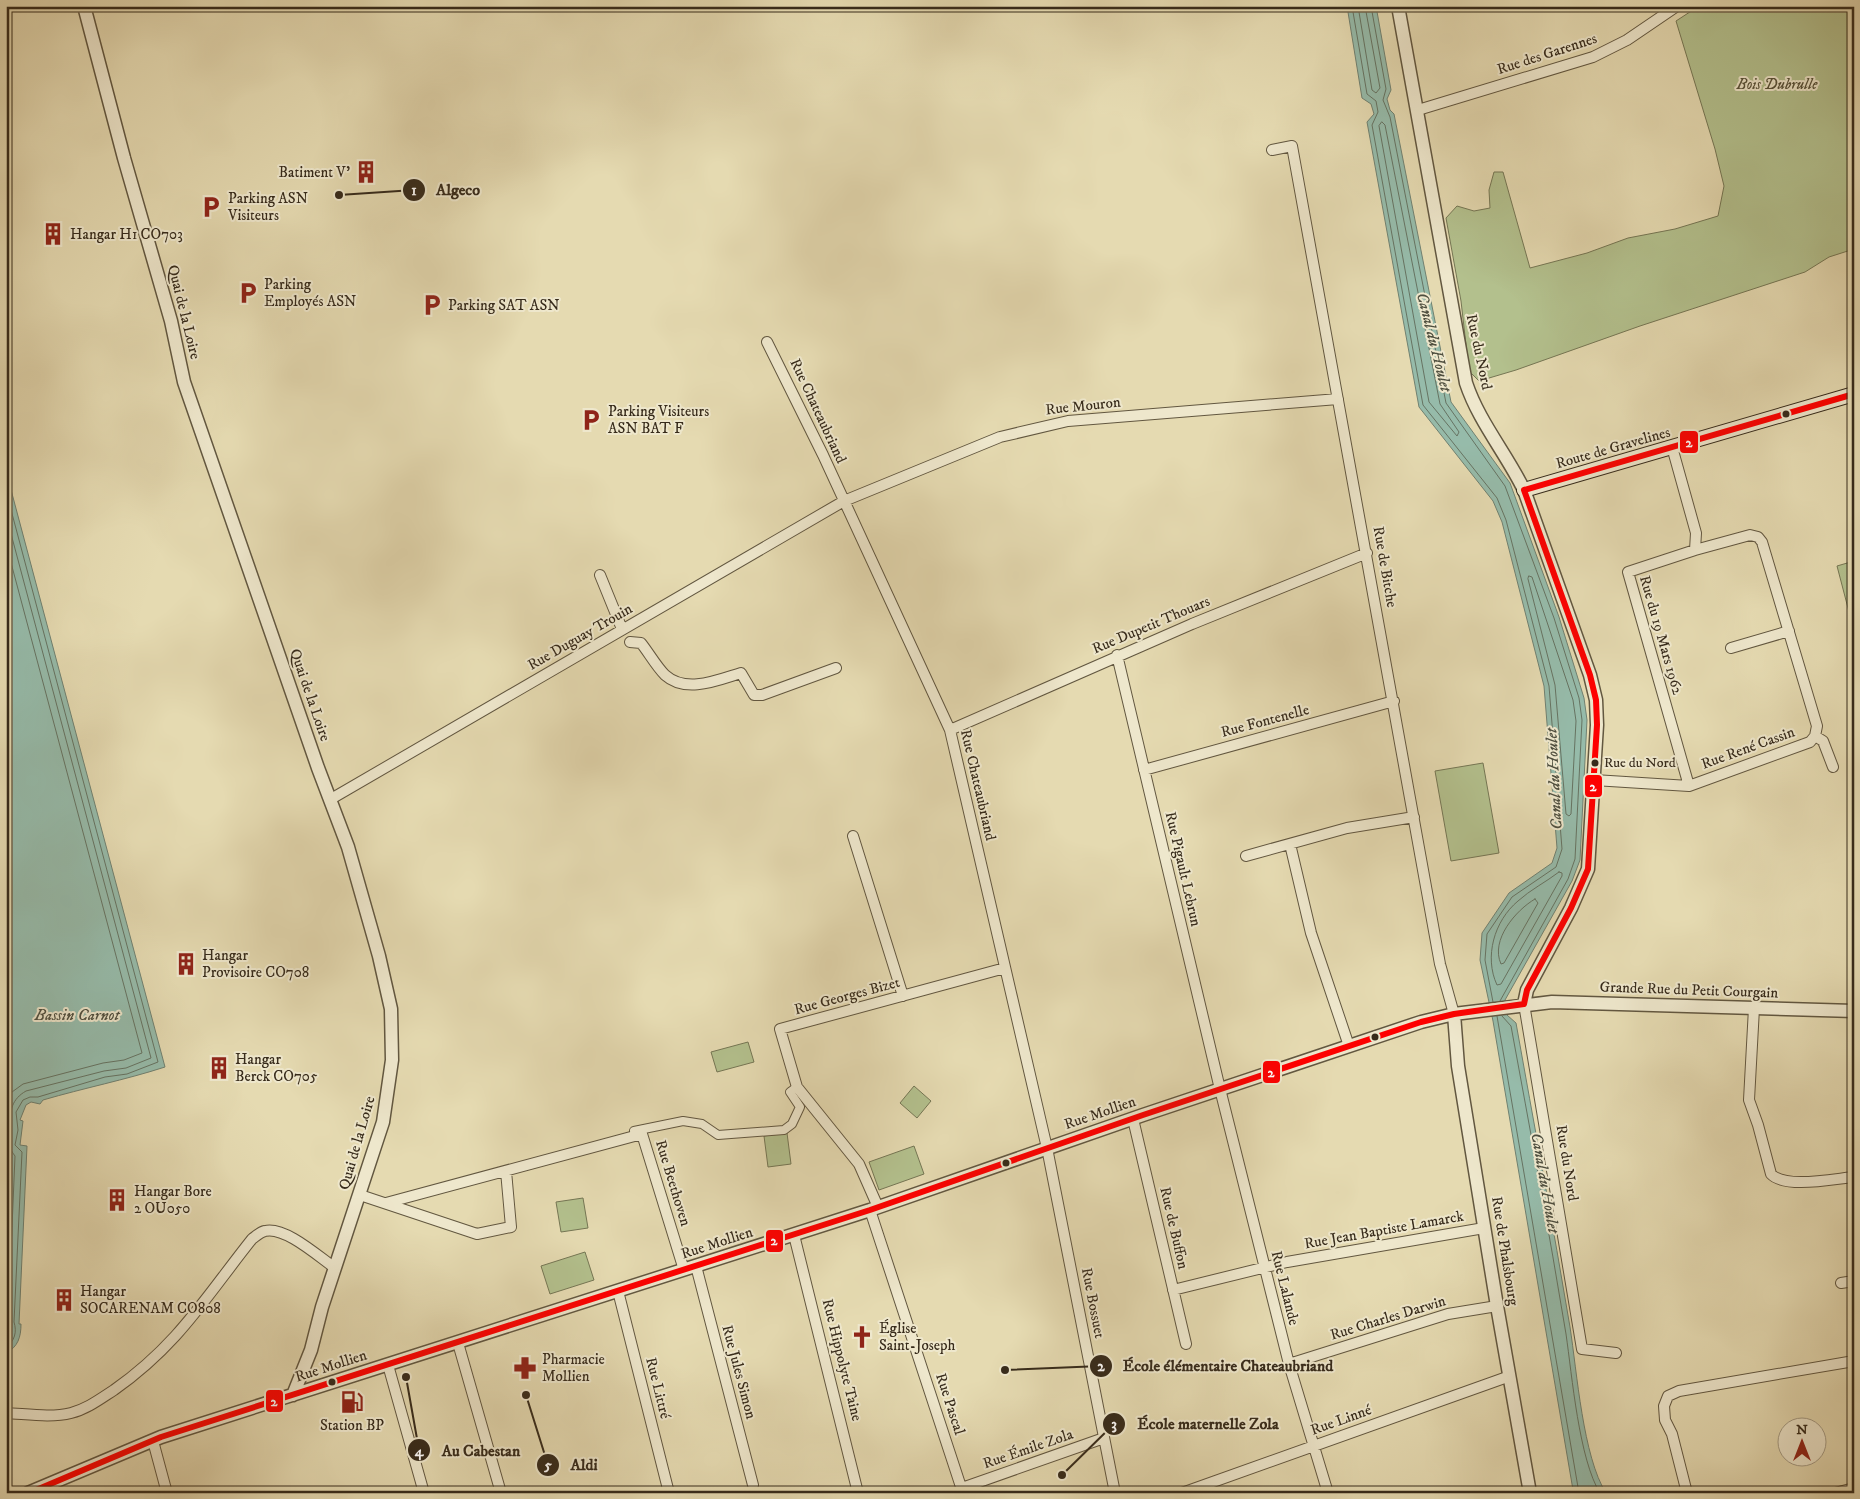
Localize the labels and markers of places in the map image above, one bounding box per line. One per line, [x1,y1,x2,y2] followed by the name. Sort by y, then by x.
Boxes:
[353,159,379,185] building icon: Batiment V'
[279,163,350,182] place label: Batiment V'
[401,174,490,205] callout: Algeco
[227,189,308,225] place label: Parking ASN Visiteurs
[198,194,224,220] parking icon: Parking ASN Visiteurs
[40,221,66,247] building icon: Hangar H1 CO703
[70,225,183,244] place label: Hangar H1 CO703
[264,275,356,311] place label: Parking Employés ASN
[235,280,261,306] parking icon: Parking Employés ASN
[419,292,445,318] parking icon: Parking SAT ASN
[448,296,560,315] place label: Parking SAT ASN
[608,402,709,438] place label: Parking Visiteurs ASN BAT F
[578,407,604,433] parking icon: Parking Visiteurs ASN BAT F
[1781,409,1791,419] unlabelled marker
[1604,754,1676,772] place label: Rue du Nord
[1590,758,1600,768] marker: Rue du Nord
[202,946,309,982] place label: Hangar Provisoire CO708
[173,951,199,977] building icon: Hangar Provisoire CO708
[1370,1032,1380,1042] unlabelled marker
[235,1050,318,1086] place label: Hangar Berck CO705
[206,1055,232,1081] building icon: Hangar Berck CO705
[1001,1158,1011,1168] unlabelled marker
[134,1182,212,1218] place label: Hangar Bore 2 OU050
[104,1187,130,1213] building icon: Hangar Bore 2 OU050
[80,1282,221,1318] place label: Hangar SOCARENAM CO808
[51,1287,77,1313] building icon: Hangar SOCARENAM CO808
[879,1319,955,1355] place label: Église Saint-Joseph
[849,1324,875,1350] church icon: Église Saint-Joseph
[542,1350,605,1386] place label: Pharmacie Mollien
[1088,1350,1343,1381] callout: École élémentaire Chateaubriand
[512,1355,538,1381] pharmacy icon: Pharmacie Mollien
[327,1377,337,1387] unlabelled marker
[339,1389,365,1415] fuel station icon: Station BP
[1102,1408,1288,1439] callout: École maternelle Zola
[320,1416,384,1435] place label: Station BP
[406,1435,530,1466] callout: Au Cabestan
[536,1449,608,1480] callout: Aldi

